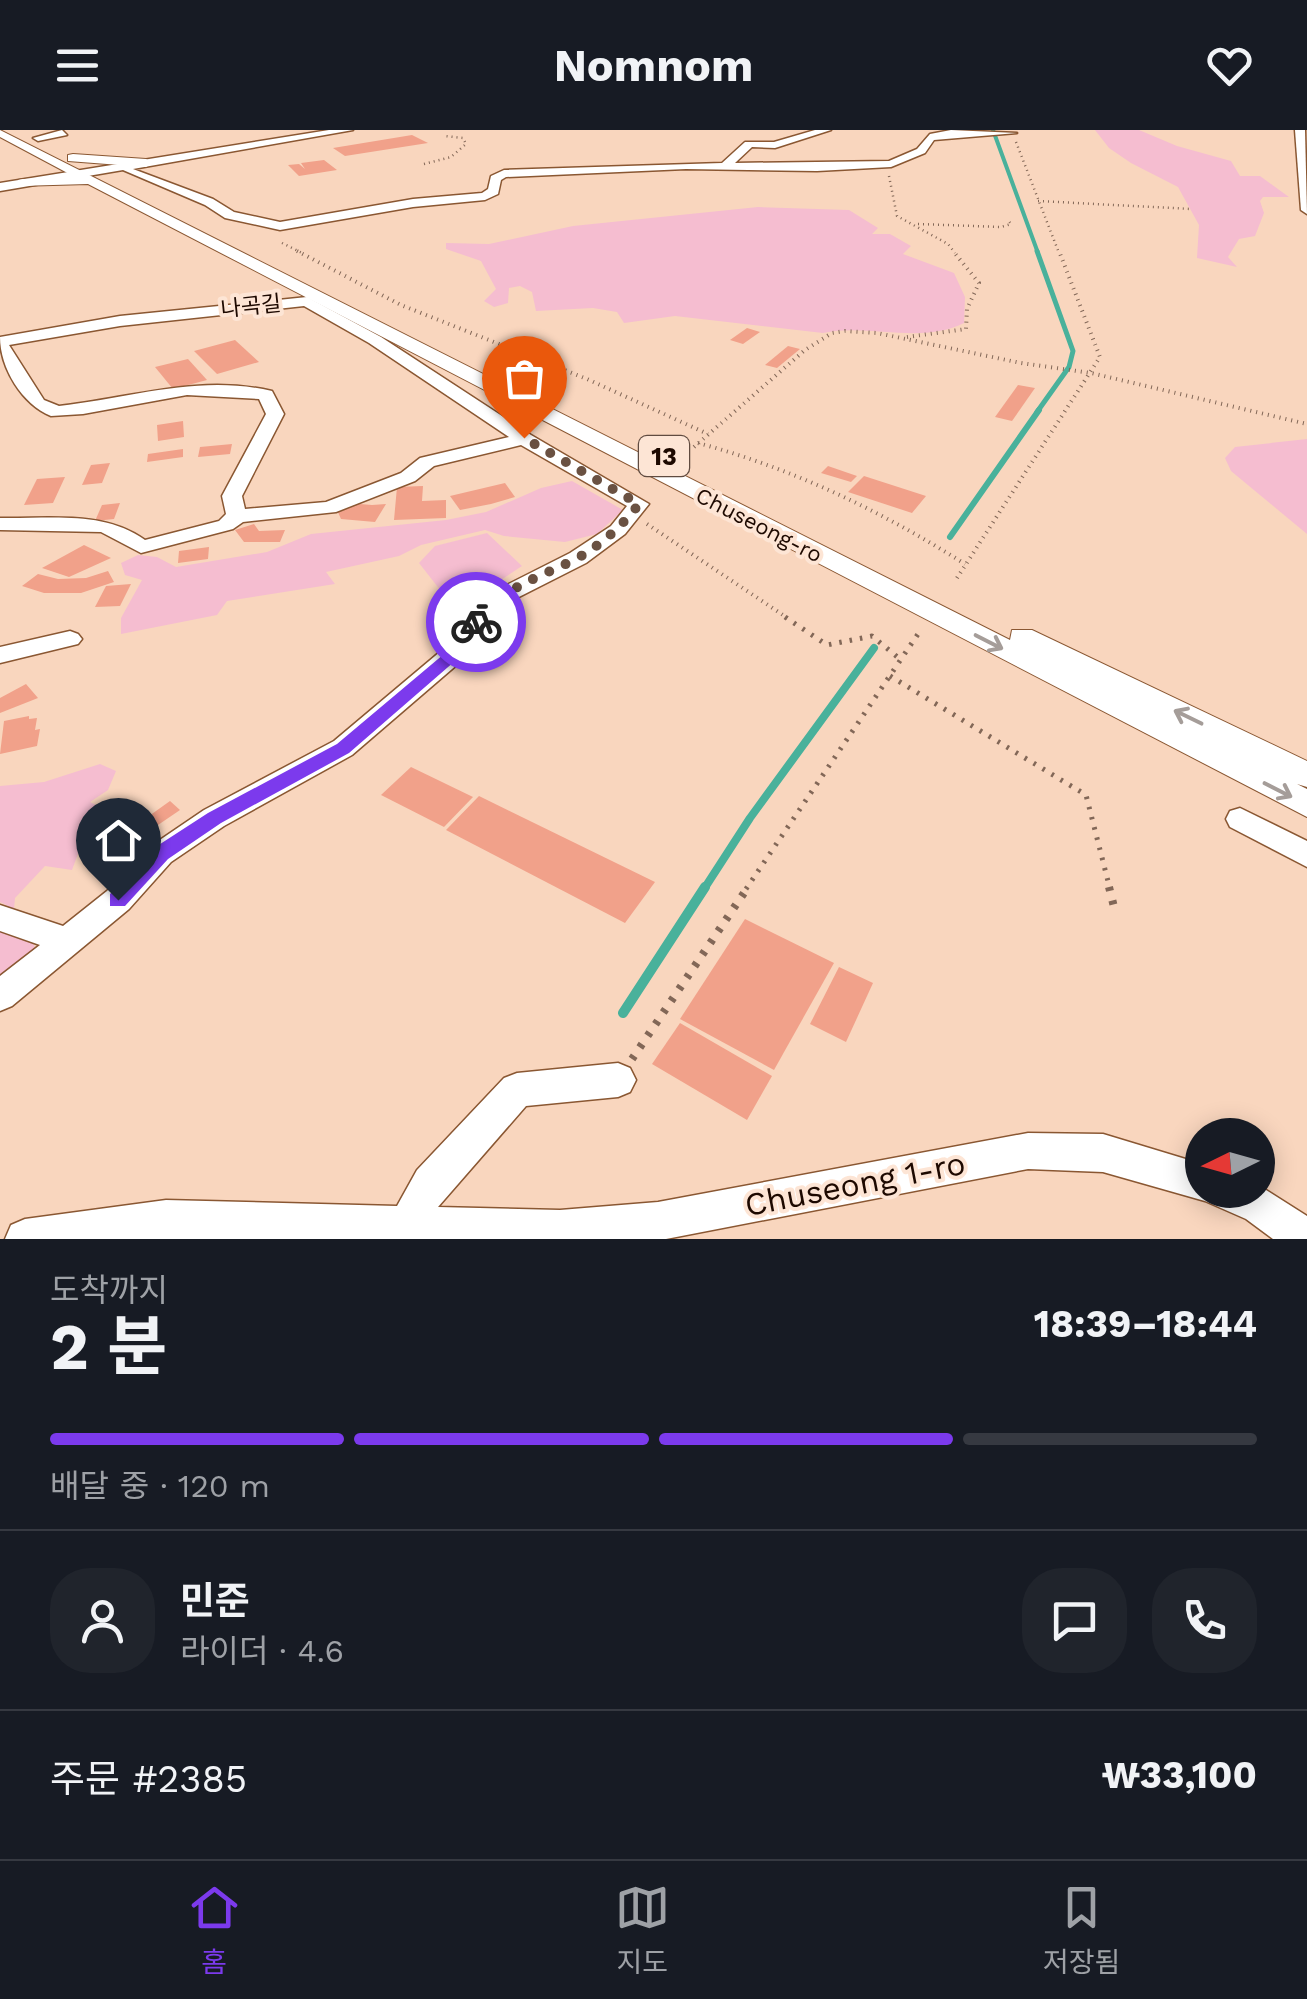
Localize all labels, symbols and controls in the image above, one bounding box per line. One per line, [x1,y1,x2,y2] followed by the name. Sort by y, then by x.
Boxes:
[50,38,105,93] icon: menu
[1202,38,1257,93] icon: heart
[554,39,753,92] text: Nomnom
[219,290,283,322] street label: 나곡길
[482,336,567,439] pin
[497,351,552,406] icon: bag
[639,436,689,476] road number: 13
[692,483,826,567] street label: Chuseong-ro
[426,572,526,672] courier
[449,595,504,650] icon: bike
[973,633,1003,652] one-way arrow
[1174,707,1203,726] one-way arrow
[1263,781,1293,800] one-way arrow
[76,798,161,901] pin
[91,813,146,868] icon: home
[1185,1118,1275,1208] north arrow
[1185,1118,1275,1208] map controls
[742,1144,968,1224] street label: Chuseong 1-ro
[50,1271,168,1309] text: 도착까지
[1034,1302,1257,1346] text: 18:39–18:44
[50,1309,167,1385] text: 2 분
[50,1467,270,1505] text: 배달 중 · 120 m
[50,1568,155,1673] button: person
[1022,1568,1127,1673] button: chat
[1152,1568,1257,1673] button: phone
[180,1579,250,1623] text: 민준
[180,1632,344,1670] text: 라이더 · 4.6
[1102,1753,1257,1797] text: ₩33,100
[50,1757,247,1801] text: 주문 #2385
[187,1880,242,1980] tab: 홈
[615,1880,670,1980] tab: 지도
[1043,1880,1120,1980] tab: 저장됨

